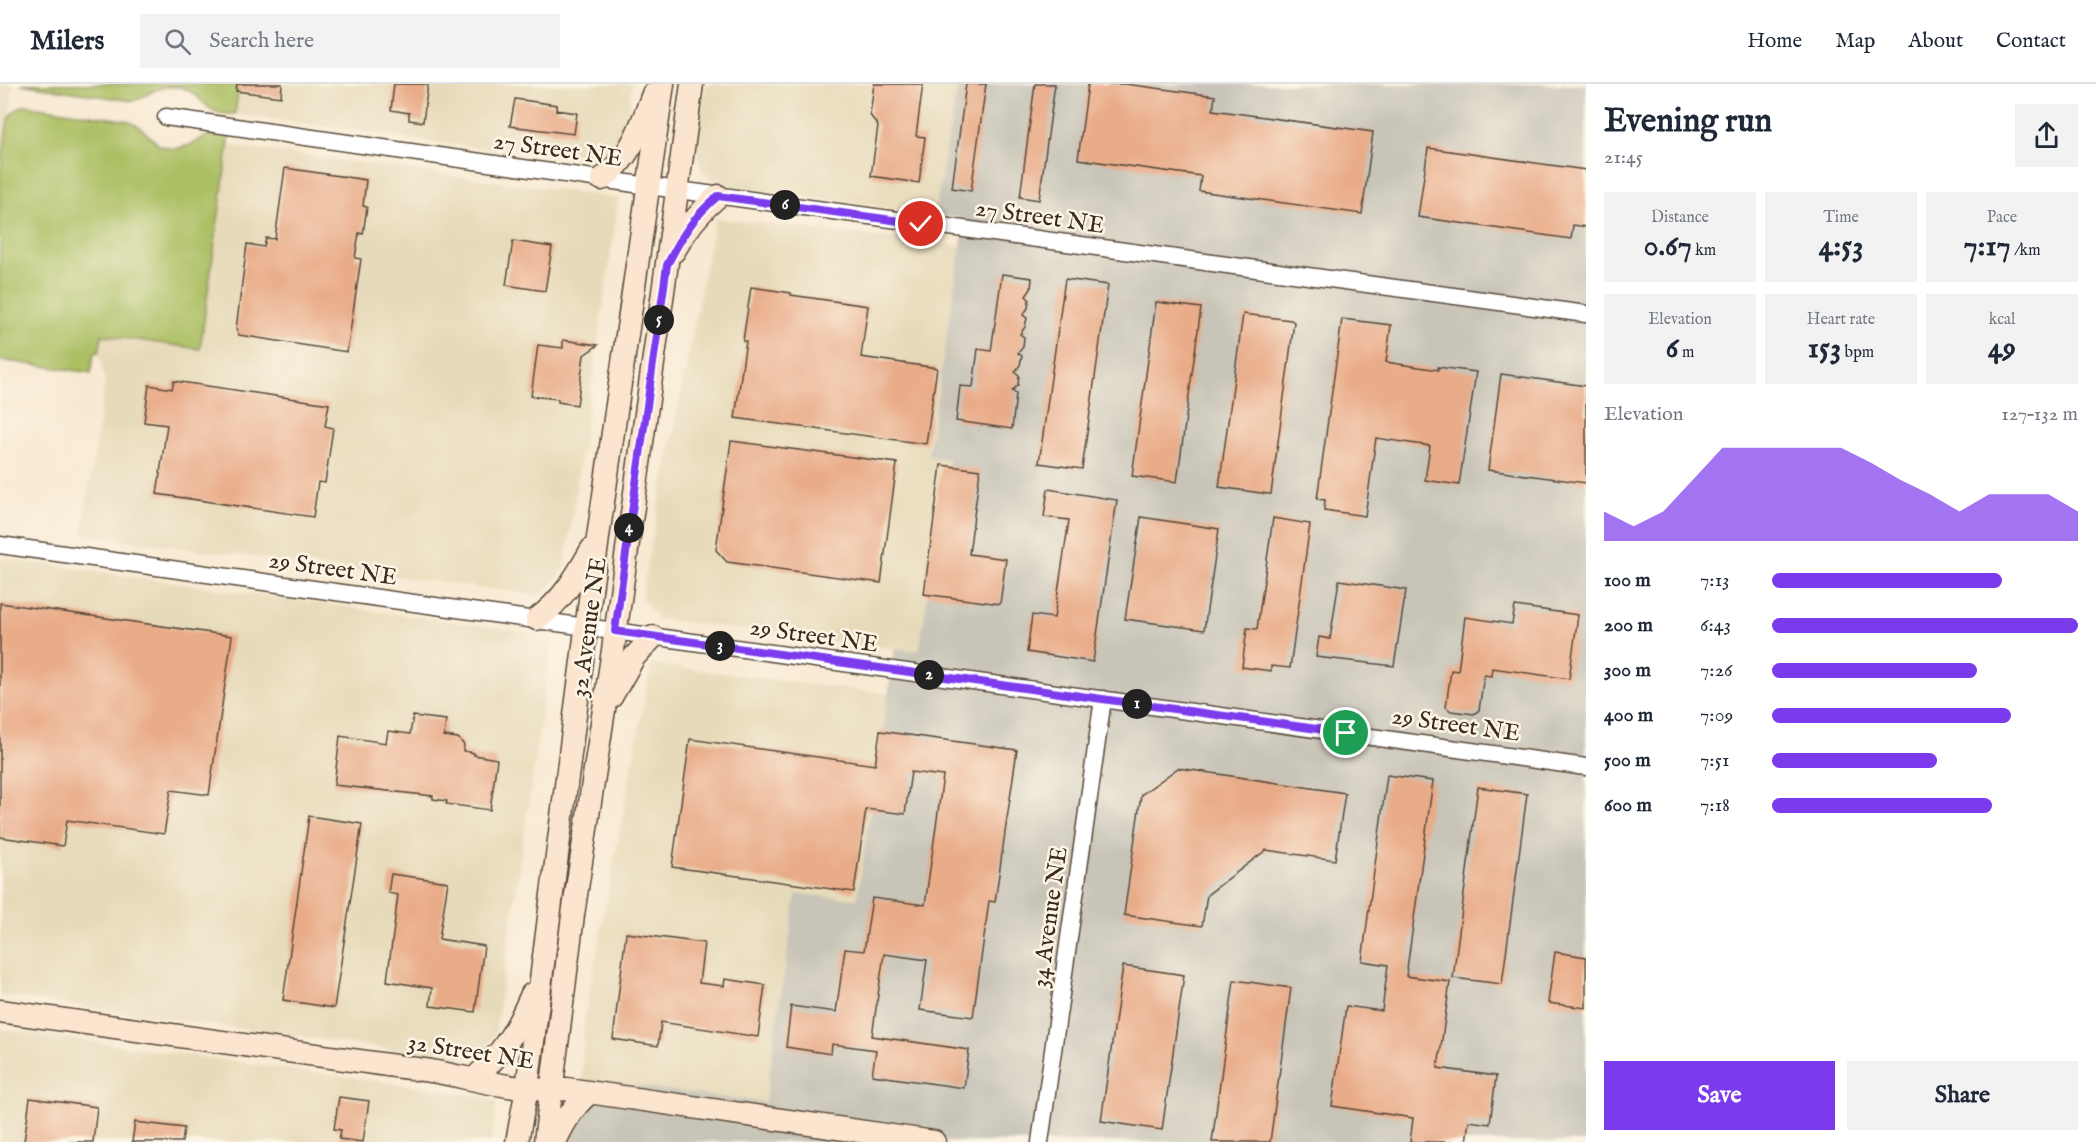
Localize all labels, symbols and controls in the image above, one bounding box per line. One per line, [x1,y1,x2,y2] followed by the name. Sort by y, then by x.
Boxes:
[140,14,560,68] search box
[30,24,104,59] text: Milers
[161,25,194,58] icon: search
[209,27,314,55] text: Search here
[1747,28,1802,55] text: Home
[1835,28,1875,55] text: Map
[1908,28,1963,55] text: About
[1996,28,2066,55] text: Contact
[1604,101,1772,143] text: Evening run
[2015,104,2078,167] button: share
[491,126,624,175] street label: 27 Street NE
[1604,145,1643,170] text: 21:45
[770,190,800,220] pin: 6
[973,193,1106,242] street label: 27 Street NE
[782,195,788,215] text: 6
[895,198,946,249] pin
[904,207,937,240] icon: check
[1651,208,1709,228] text: Distance
[1823,208,1859,228] text: Time
[1987,208,2017,228] text: Pace
[1644,228,1692,266] text: 0.67
[1819,228,1863,266] text: 4:53
[1963,228,2011,266] text: 7:17
[1692,241,1716,261] text: km
[2011,241,2041,261] text: /km
[644,305,674,335] pin: 5
[656,310,662,330] text: 5
[1648,310,1712,330] text: Elevation
[1807,310,1875,330] text: Heart rate
[1989,310,2015,330] text: kcal
[1666,330,1678,368] text: 6
[1808,330,1841,368] text: 153
[1988,330,2016,368] text: 49
[1678,343,1694,363] text: m
[1841,343,1874,363] text: bpm
[1604,402,1683,427] text: Elevation
[2001,402,2078,427] text: 127–132 m
[614,513,644,543] pin: 4
[625,518,633,538] text: 4
[267,545,399,594] street label: 29 Street NE
[564,555,615,699] street label: 32 Avenue NE
[1604,568,1651,593] text: 100 m
[1700,568,1730,593] text: 7:13
[748,612,880,661] street label: 29 Street NE
[1604,613,1653,638] text: 200 m
[1700,613,1731,638] text: 6:43
[705,631,735,661] pin: 3
[717,636,723,656] text: 3
[1604,658,1651,683] text: 300 m
[1700,658,1732,683] text: 7:26
[914,660,944,690] pin: 2
[925,665,933,685] text: 2
[1122,689,1152,719] pin: 1
[1134,694,1140,714] text: 1
[1390,701,1522,750] street label: 29 Street NE
[1604,703,1653,728] text: 400 m
[1700,703,1733,728] text: 7:09
[1320,707,1371,758] pin
[1329,716,1362,749] icon: arrive
[1604,748,1651,773] text: 500 m
[1700,748,1729,773] text: 7:51
[1604,793,1652,818] text: 600 m
[1700,793,1730,818] text: 7:18
[1025,845,1076,990] street label: 34 Avenue NE
[405,1027,536,1078] street label: 32 Street NE
[1604,1061,1835,1130] button: Save
[1847,1061,2078,1130] button: Share

